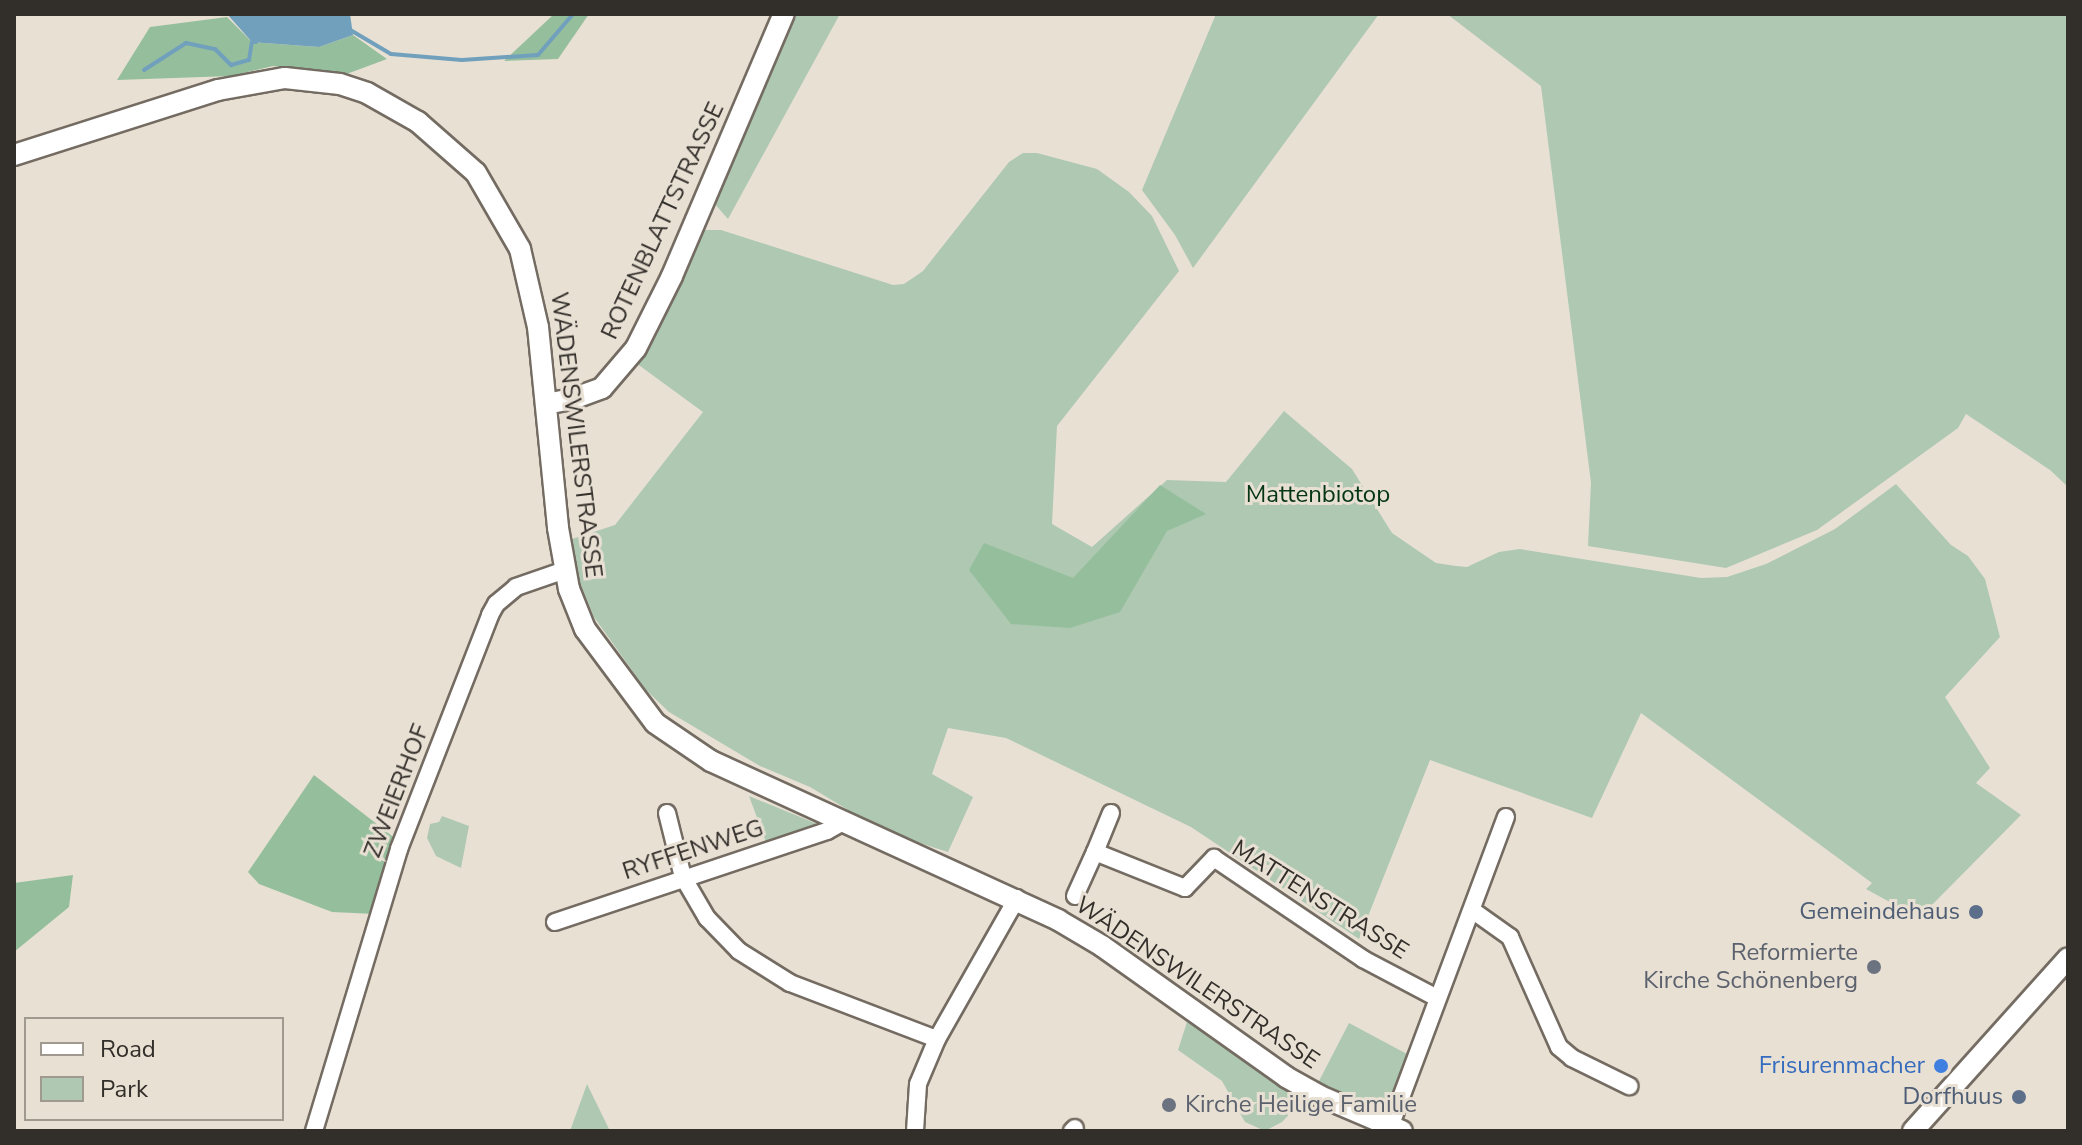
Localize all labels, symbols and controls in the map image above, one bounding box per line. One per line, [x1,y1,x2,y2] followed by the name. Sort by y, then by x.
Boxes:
[595,98,731,344] street label: ROTENBLATTSTRASSE
[544,290,608,580] street label: WÄDENSWILERSTRASSE
[1246,481,1390,509] park label: Mattenbiotop
[358,720,436,862] street label: ZWEIERHOF
[619,814,767,886] street label: RYFFENWEG
[1226,834,1414,966] street label: MATTENSTRASSE
[1070,891,1324,1075] street label: WÄDENSWILERSTRASSE
[1799,898,1960,926] place label: Gemeindehaus
[1967,903,1985,921] marker: Gemeindehaus
[1643,939,1858,995] place label: Reformierte Kirche Schönenberg
[1865,958,1883,976] marker: Reformierte Kirche Schönenberg
[24,1017,284,1121] legend
[100,1033,156,1065] text: Road
[1759,1052,1925,1080] place label: Frisurenmacher
[1932,1057,1950,1075] marker: Frisurenmacher
[100,1073,148,1105] text: Park
[1903,1083,2003,1111] place label: Dorfhuus
[2010,1088,2028,1106] marker: Dorfhuus
[1185,1091,1417,1119] place label: Kirche Heilige Familie
[1160,1096,1178,1114] marker: Kirche Heilige Familie

